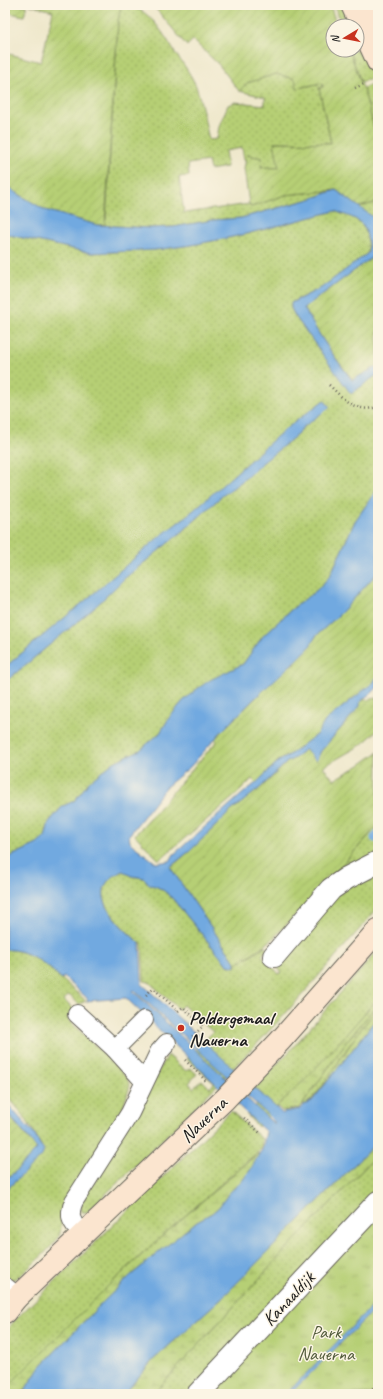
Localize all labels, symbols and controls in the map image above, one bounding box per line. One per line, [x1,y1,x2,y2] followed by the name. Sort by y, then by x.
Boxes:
[325,18,365,58] north arrow
[327,33,343,44] text: N
[189,1006,277,1052] place label: Poldergemaal Nauerna
[176,1023,186,1033] marker: Poldergemaal Nauerna
[175,1090,234,1148] street label: Nauerna
[257,1266,321,1331] street label: Kanaaldijk
[298,1320,356,1366] park label: Park Nauerna

